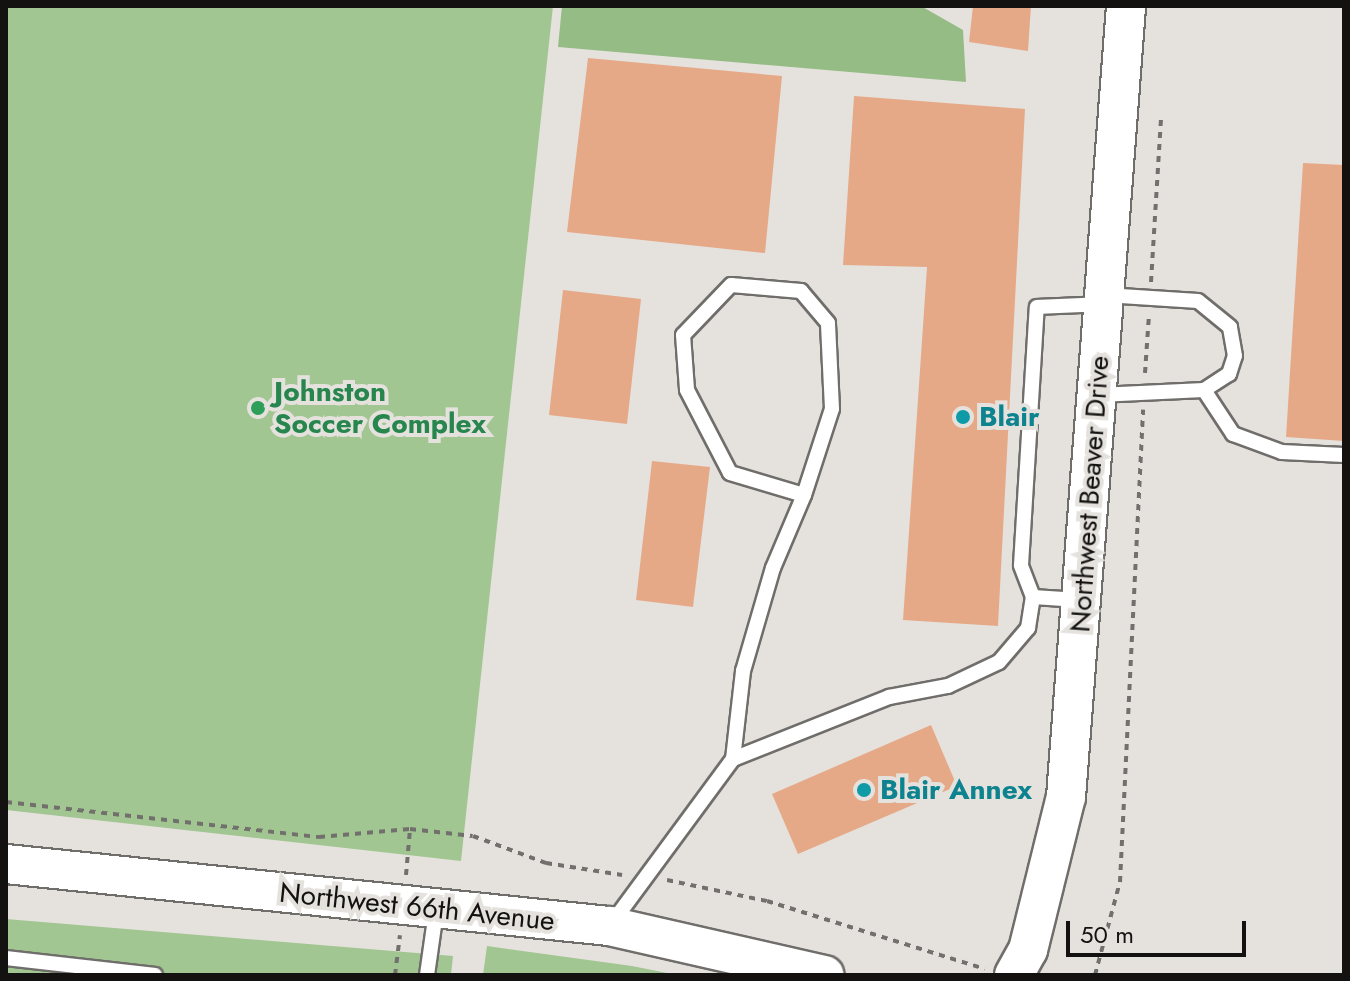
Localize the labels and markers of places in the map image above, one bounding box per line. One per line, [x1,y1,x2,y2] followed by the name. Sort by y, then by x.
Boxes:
[274,375,486,441] place label: Johnston Soccer Complex
[249,399,267,417] marker: Johnston Soccer Complex
[979,400,1039,434] place label: Blair
[954,408,972,426] marker: Blair
[880,773,1032,807] place label: Blair Annex
[855,781,873,799] marker: Blair Annex

